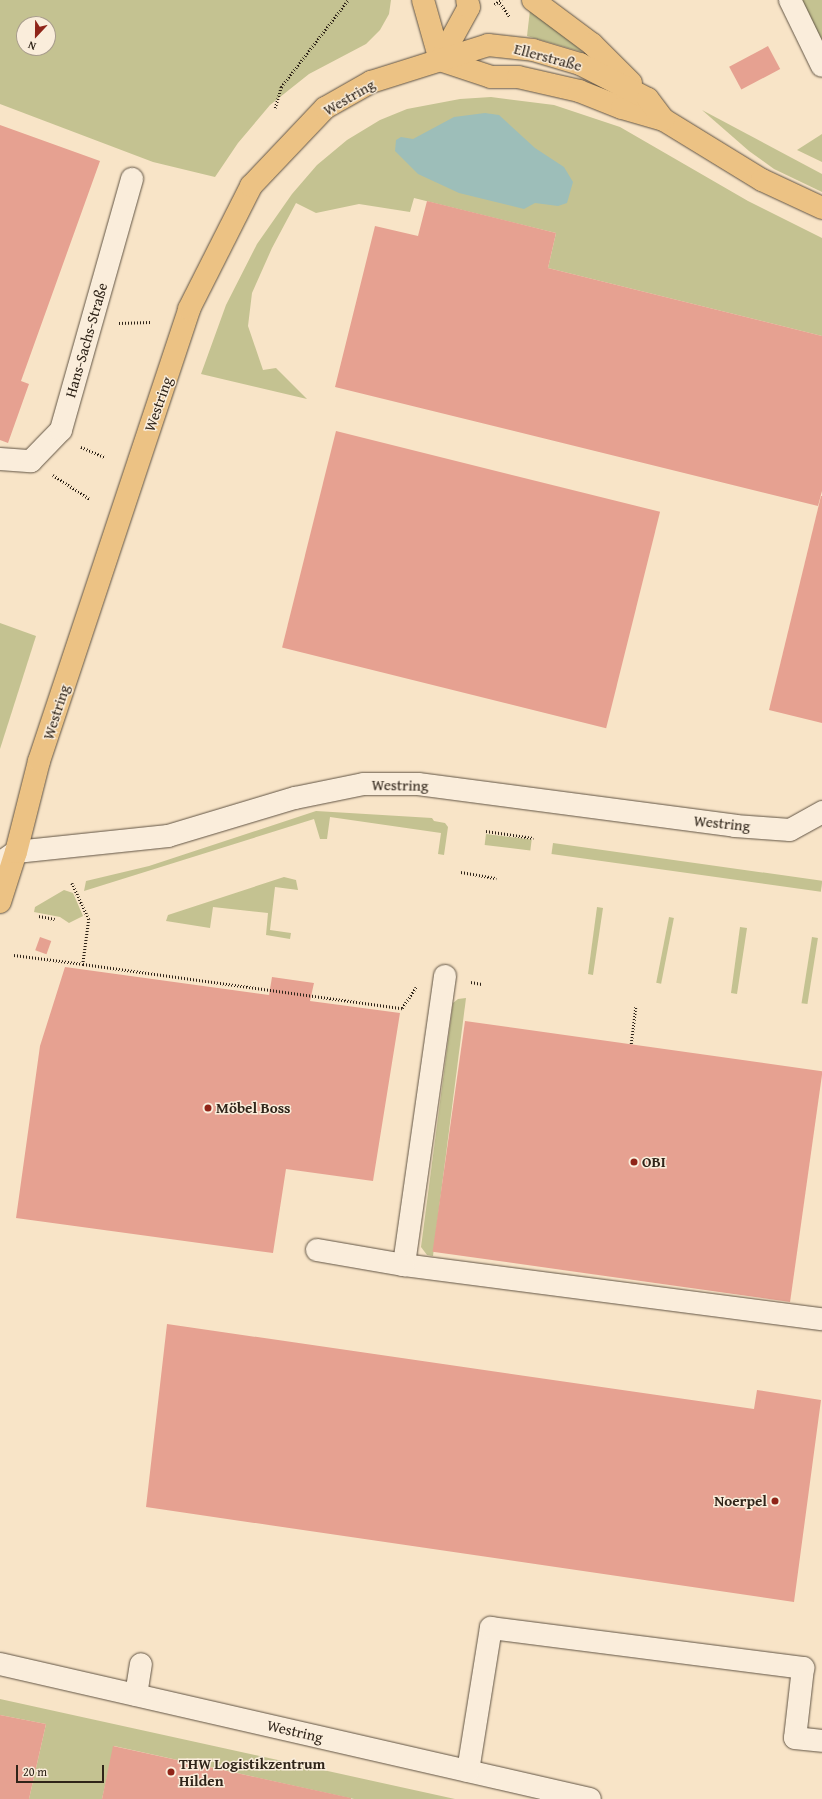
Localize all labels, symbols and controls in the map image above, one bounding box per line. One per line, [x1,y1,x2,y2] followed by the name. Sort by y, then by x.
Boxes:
[16,16,56,56] north arrow
[25,37,38,55] text: N
[512,39,584,75] street label: Ellerstraße
[320,75,378,119] street label: Westring
[61,281,111,399] street label: Hans-Sachs-Straße
[140,374,176,434] street label: Westring
[39,682,73,742] street label: Westring
[371,776,429,794] street label: Westring
[693,811,751,835] street label: Westring
[216,1099,291,1117] place label: Möbel Boss
[203,1103,213,1113] marker: Möbel Boss
[642,1153,666,1171] place label: OBI
[629,1157,639,1167] marker: OBI
[714,1492,767,1510] place label: Noerpel
[770,1496,780,1506] marker: Noerpel
[265,1716,325,1746] street label: Westring
[179,1754,325,1789] place label: THW Logistikzentrum Hilden
[18,1757,106,1783] scale bar
[23,1763,47,1780] text: 20 m
[166,1767,176,1777] marker: THW Logistikzentrum Hilden

